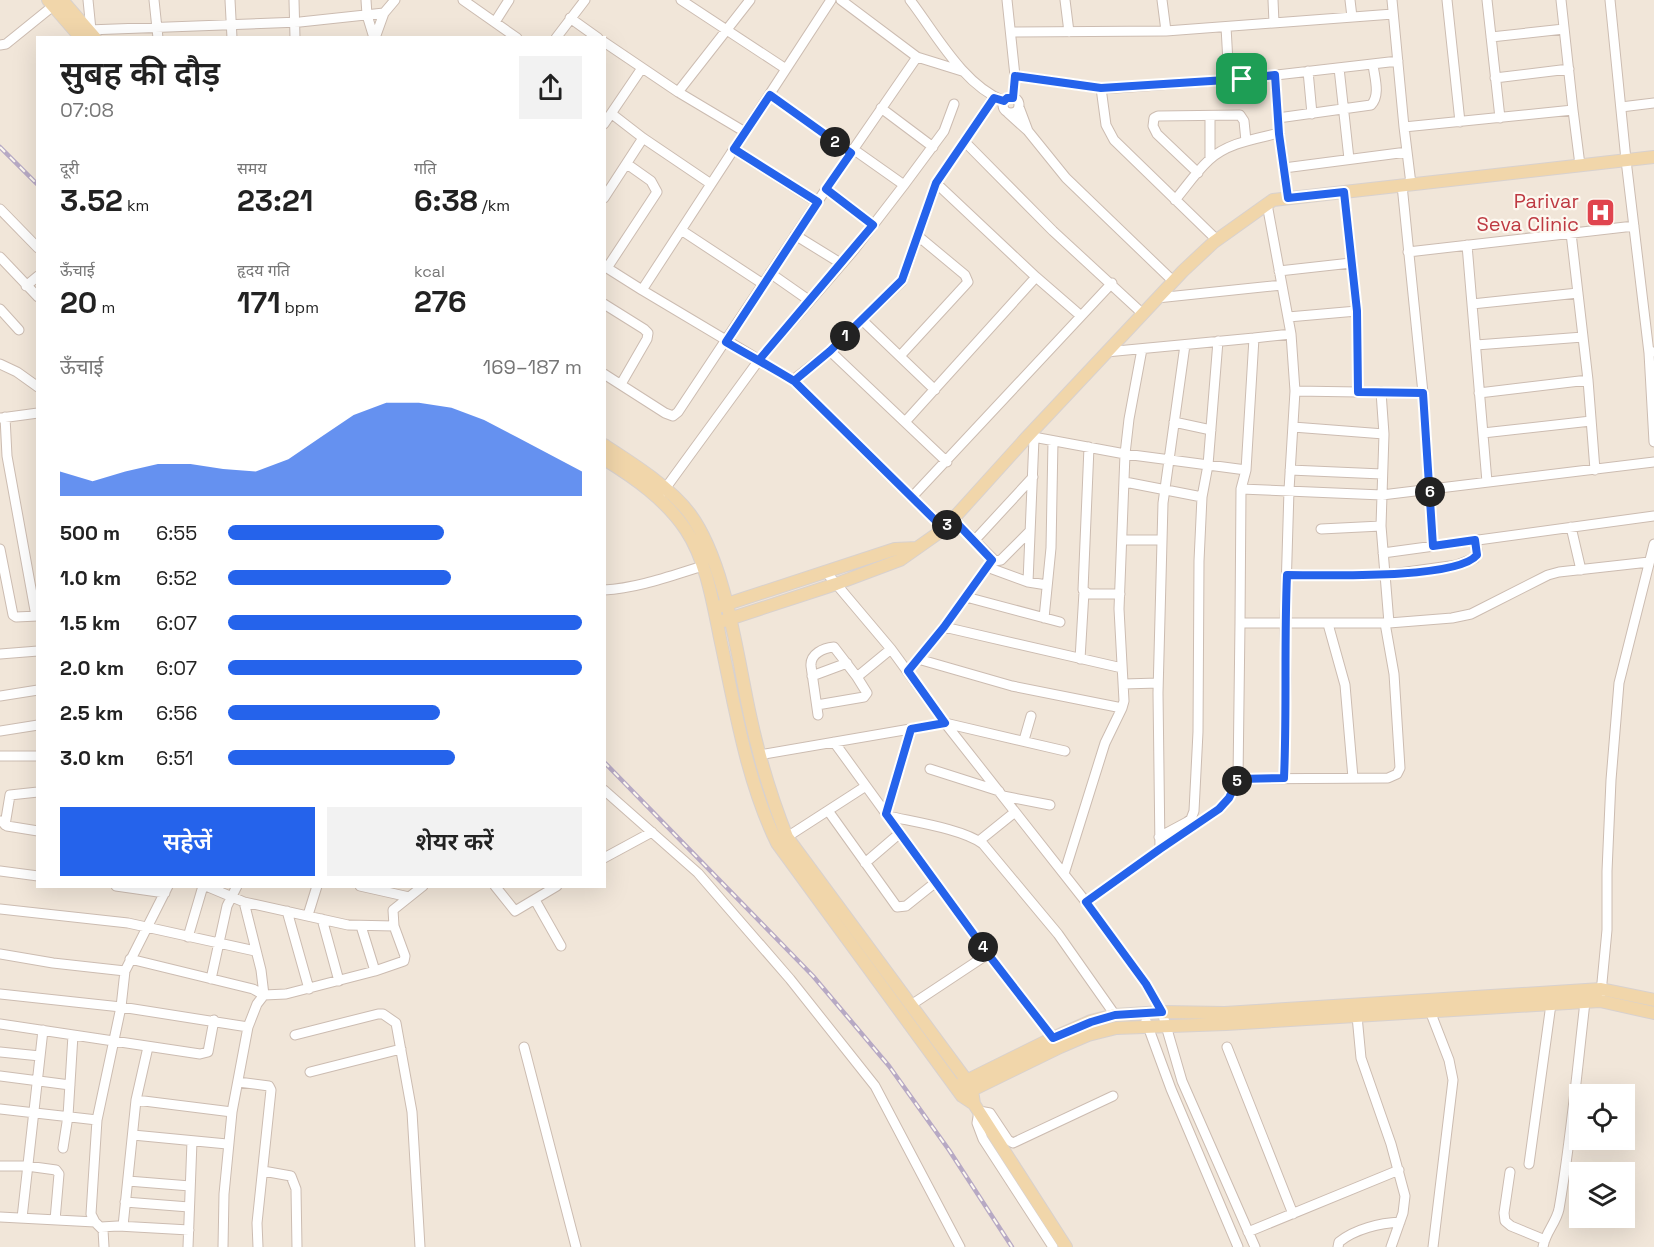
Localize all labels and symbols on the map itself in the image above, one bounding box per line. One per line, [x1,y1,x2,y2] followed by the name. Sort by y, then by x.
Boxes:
[1216,53,1267,104] pin
[820,127,850,157] pin: 2
[1476,188,1579,237] place label: Parivar Seva Clinic
[1584,196,1616,228] hospital icon: Parivar Seva Clinic
[830,321,860,351] pin: 1
[1415,477,1445,507] pin: 6
[932,510,962,540] pin: 3
[1222,766,1252,796] pin: 5
[968,932,998,962] pin: 4

